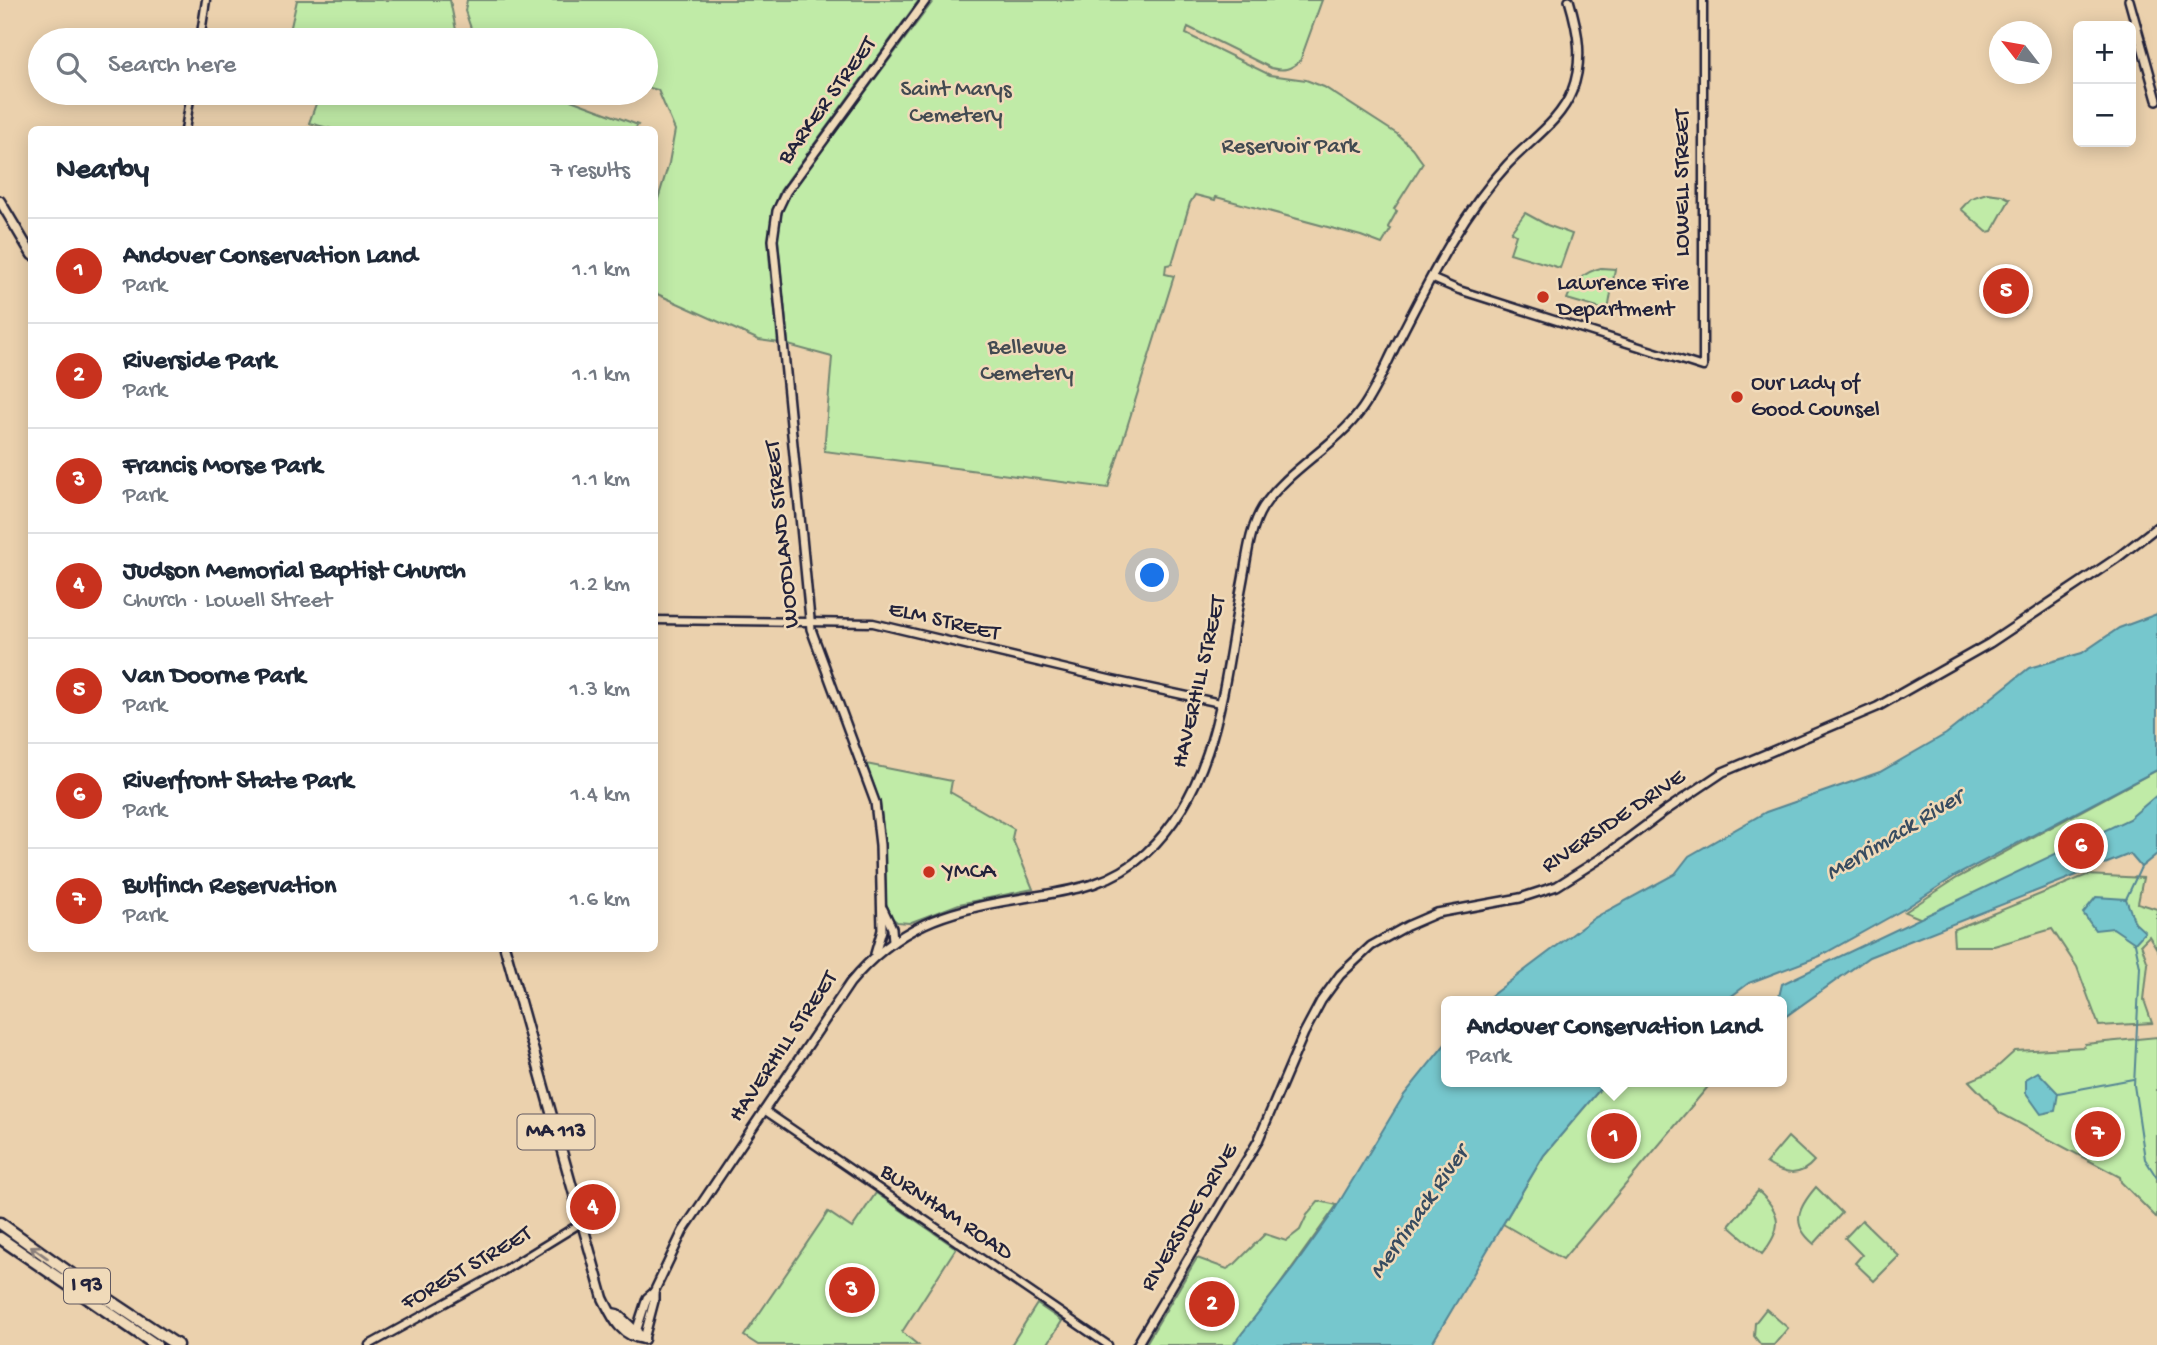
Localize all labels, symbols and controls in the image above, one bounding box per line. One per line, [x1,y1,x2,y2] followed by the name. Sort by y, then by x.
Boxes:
[1989,21,2052,84] north arrow
[2073,21,2136,147] map controls
[2073,21,2136,84] button: +
[28,28,658,105] search box
[772,31,884,171] street label: BARKER STREET
[52,48,90,86] icon: search
[108,51,236,82] text: Search here
[901,77,1012,130] park label: Saint Marys Cemetery
[2073,84,2136,147] button: −
[1670,108,1697,257] street label: LOWELL STREET
[1222,134,1361,161] park label: Reservoir Park
[56,154,149,189] text: Nearby
[550,158,630,185] text: 7 results
[123,242,418,273] text: Andover Conservation Land
[74,257,84,284] text: 1
[572,257,630,284] text: 1.1 km
[1983,265,2029,317] pin: 5
[1555,271,1690,324] place label: Lawrence Fire Department
[123,273,167,300] text: Park
[1535,289,1551,305] marker: Lawrence Fire Department
[980,335,1074,388] park label: Bellevue Cemetery
[123,347,276,378] text: Riverside Park
[73,362,85,389] text: 2
[572,362,630,389] text: 1.1 km
[1751,371,1880,424] place label: Our Lady of Good Counsel
[123,378,167,405] text: Park
[1729,389,1745,405] marker: Our Lady of Good Counsel
[760,438,806,629] street label: WOODLAND STREET
[123,452,322,483] text: Francis Morse Park
[73,467,85,494] text: 3
[572,467,630,494] text: 1.1 km
[123,483,167,510] text: Park
[123,557,466,588] text: Judson Memorial Baptist Church
[1135,558,1169,592] your location
[74,572,84,599] text: 4
[570,572,630,599] text: 1.2 km
[123,588,332,615] text: Church · Lowell Street
[1167,592,1233,771] street label: HAVERHILL STREET
[886,596,1003,648] street label: ELM STREET
[123,662,305,693] text: Van Doorne Park
[73,677,85,704] text: 5
[570,677,630,704] text: 1.3 km
[123,693,167,720] text: Park
[1537,763,1692,880] street label: RIVERSIDE DRIVE
[123,767,353,798] text: Riverfront State Park
[1821,781,1973,888] water label: Merrimack River
[73,782,85,809] text: 6
[571,782,630,809] text: 1.4 km
[123,798,167,825] text: Park
[2058,820,2104,872] pin: 6
[941,859,997,886] place label: YMCA
[921,864,937,880] marker: YMCA
[123,872,336,903] text: Bulfinch Reservation
[73,887,85,914] text: 7
[570,887,630,914] text: 1.6 km
[123,903,167,930] text: Park
[724,966,845,1127] street label: HAVERHILL STREET
[1441,996,1787,1087] popup
[1467,1013,1761,1044] text: Andover Conservation Land
[1467,1044,1511,1071] text: Park
[2075,1108,2121,1160] pin: 7
[1591,1110,1637,1162] pin: 1
[518,1114,594,1150] road number: MA 113
[1364,1137,1479,1285] water label: Merrimack River
[1135,1138,1246,1297] street label: RIVERSIDE DRIVE
[874,1158,1018,1268] street label: BURNHAM ROAD
[570,1181,616,1233] pin: 4
[396,1220,538,1318] street label: FOREST STREET
[30,1245,49,1259] one-way arrow
[829,1264,875,1316] pin: 3
[64,1268,110,1304] road number: I 93
[1189,1278,1235,1330] pin: 2

